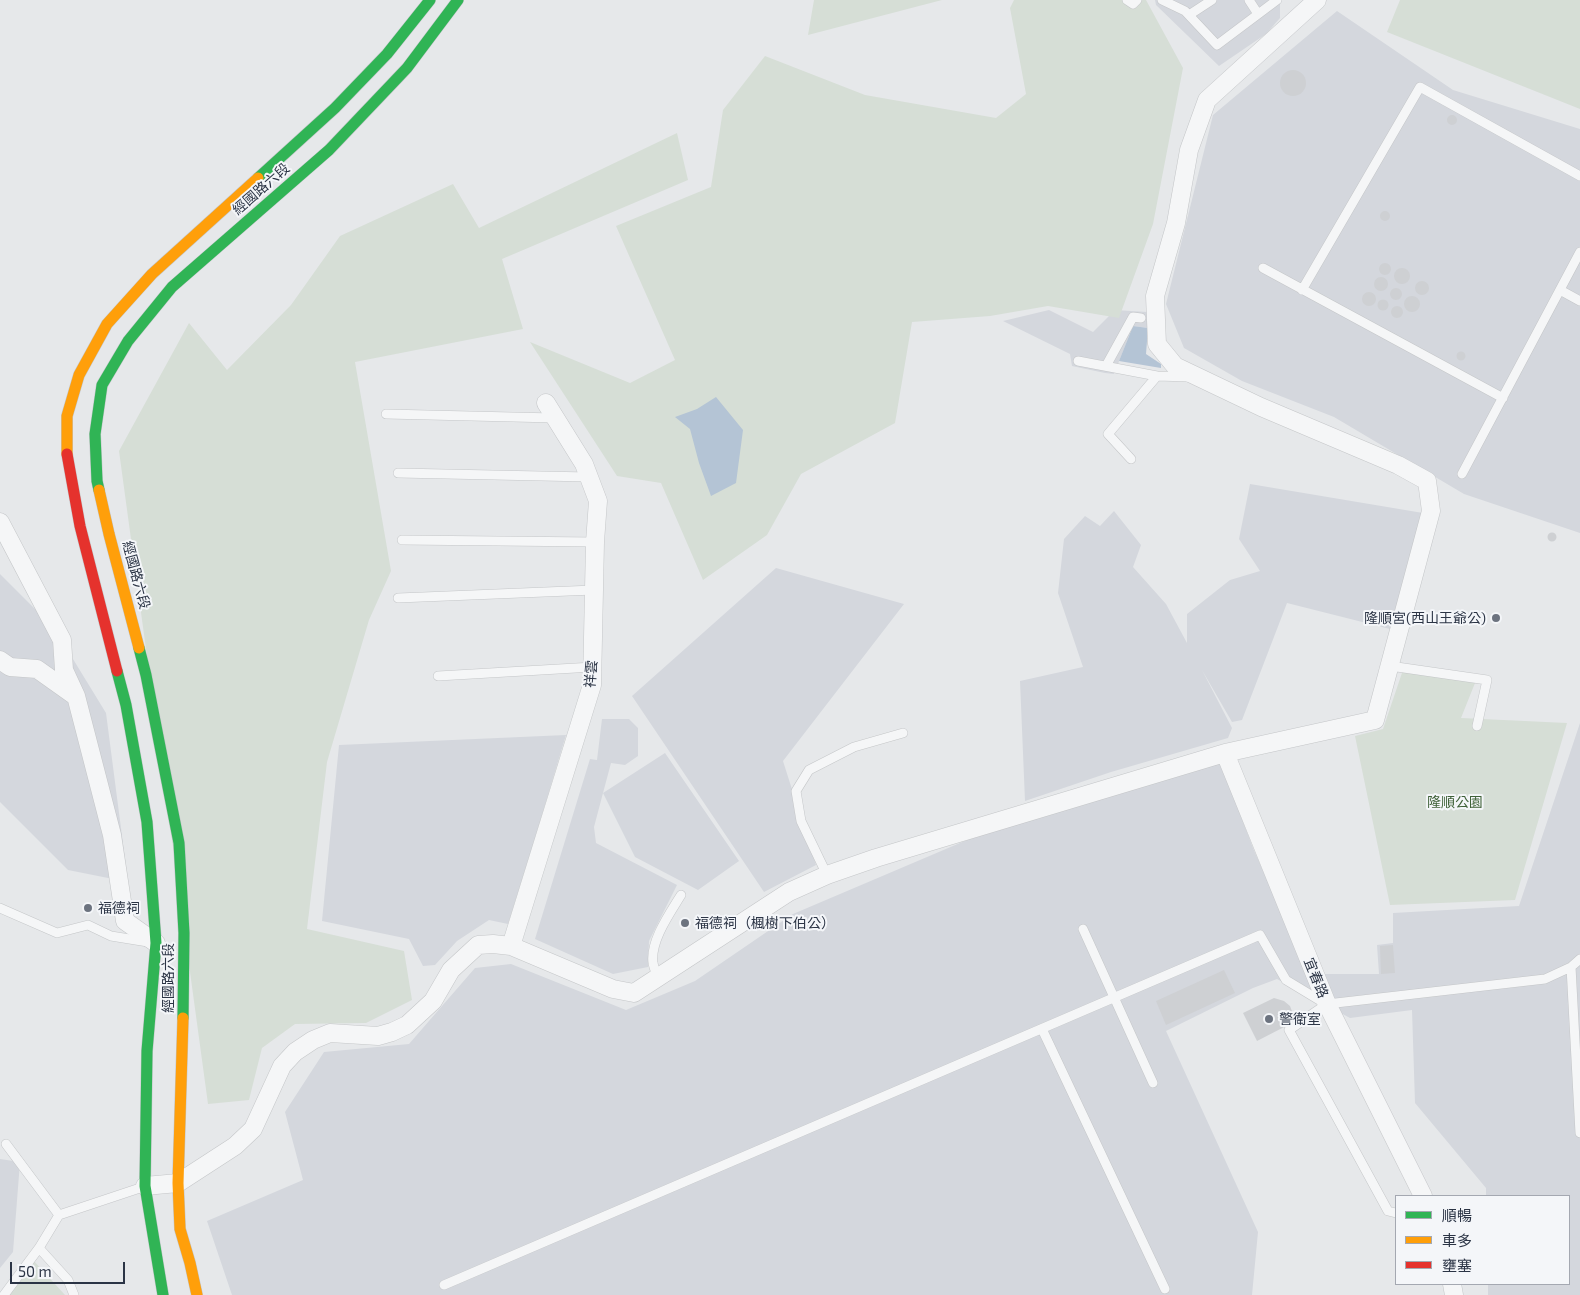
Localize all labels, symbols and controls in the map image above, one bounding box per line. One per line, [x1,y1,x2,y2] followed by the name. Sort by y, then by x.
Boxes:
[229,160,293,218] street label: 經國路六段
[119,539,153,611] street label: 經國路六段
[1364,610,1486,626] place label: 隆順宮(西山王爺公)
[1490,612,1502,624] marker: 隆順宮(西山王爺公)
[581,659,601,689] street label: 祥雲
[1427,794,1483,810] park label: 隆順公園
[98,900,140,916] place label: 福德祠
[82,902,94,914] marker: 福德祠
[695,915,835,931] place label: 福德祠（楓樹下伯公）
[679,917,691,929] marker: 福德祠（楓樹下伯公）
[160,943,176,1013] street label: 經國路六段
[1300,955,1332,1001] street label: 宜春路
[1279,1011,1321,1027] place label: 警衛室
[1263,1013,1275,1025] marker: 警衛室
[1395,1195,1570,1285] legend
[1442,1206,1472,1224] text: 順暢
[1442,1231,1472,1249] text: 車多
[12,1252,128,1284] scale bar
[1442,1256,1472,1274] text: 壅塞
[18,1262,52,1280] text: 50 m

